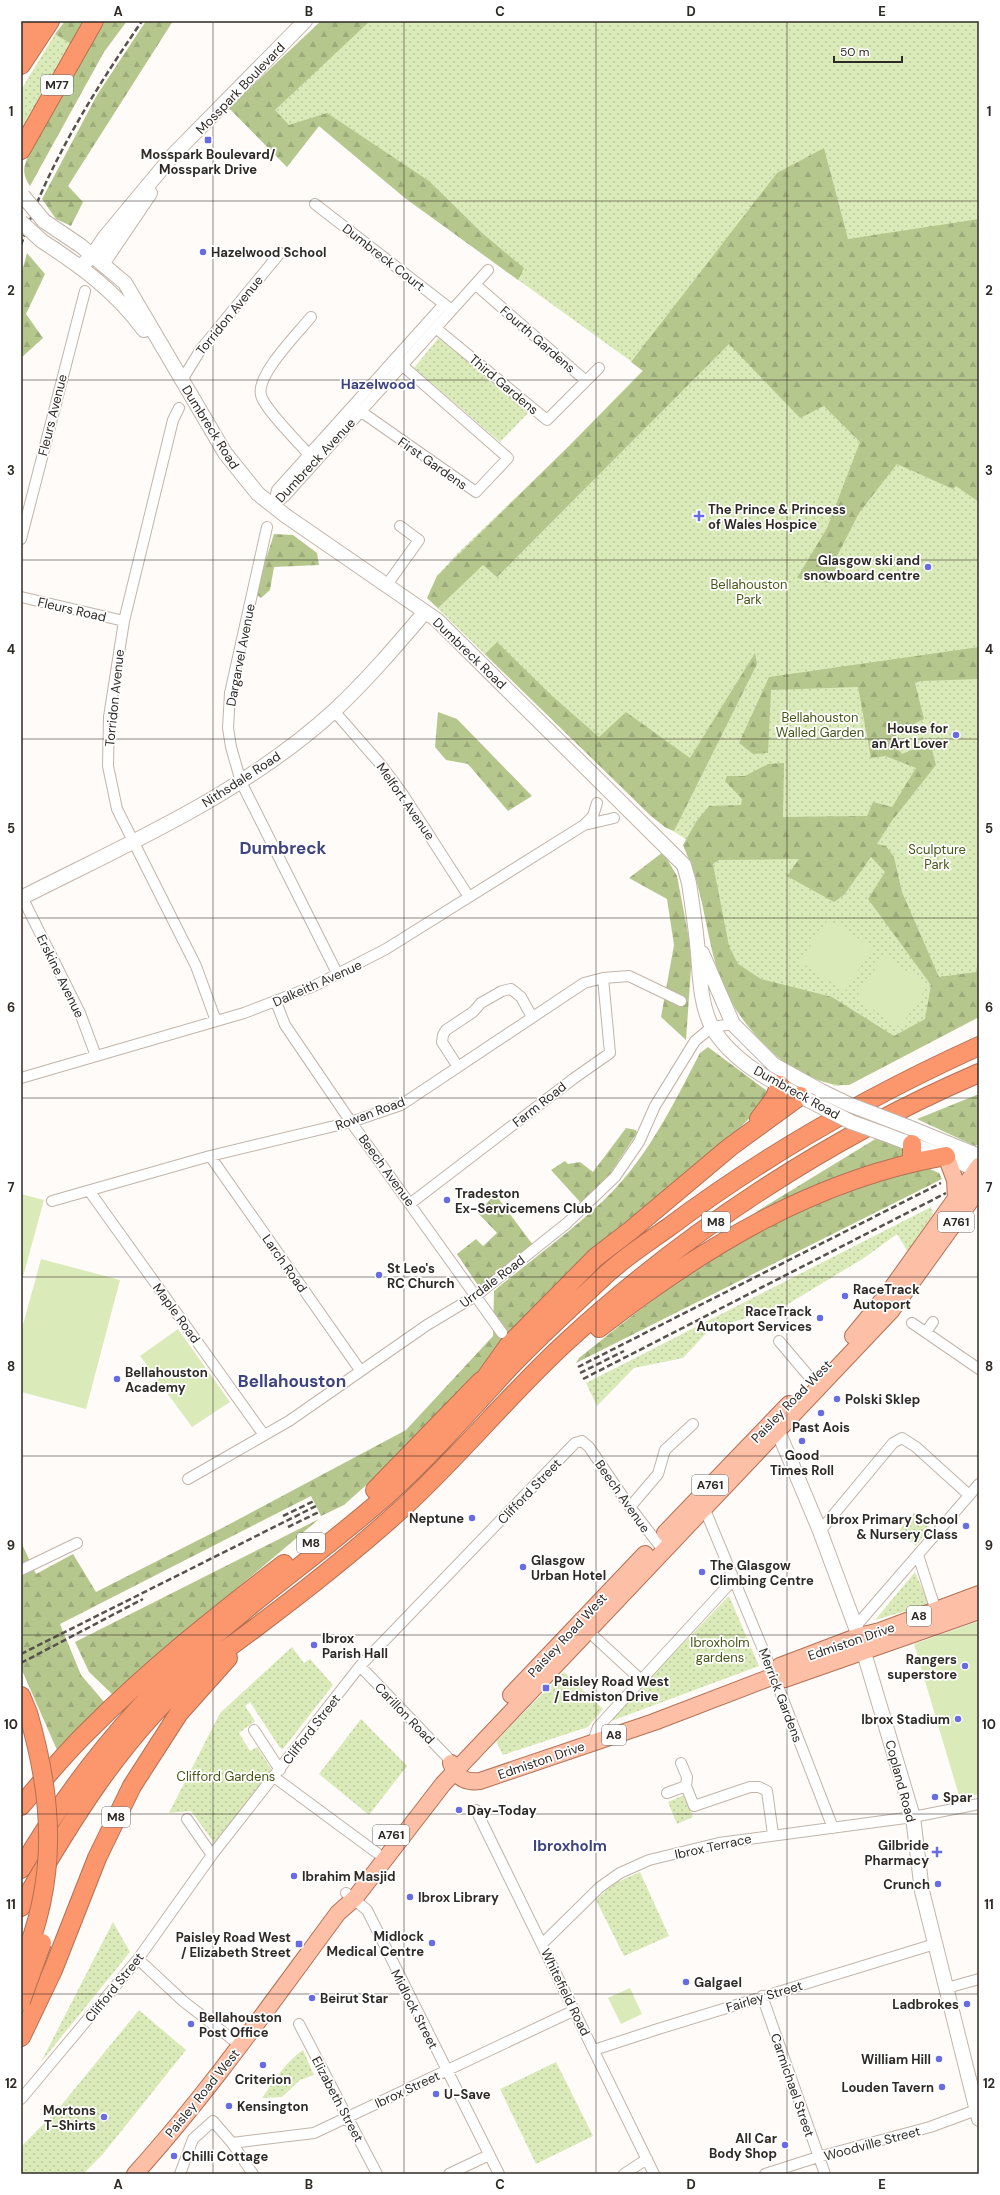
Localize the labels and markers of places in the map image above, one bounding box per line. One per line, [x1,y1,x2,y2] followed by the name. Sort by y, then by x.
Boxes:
[203,135,213,145] marker: Mosspark Boulevard/ Mosspark Drive
[141,146,276,178] place label: Mosspark Boulevard/ Mosspark Drive
[211,244,327,261] place label: Hazelwood School
[198,247,208,257] marker: Hazelwood School
[708,501,846,533] place label: The Prince & Princess of Wales Hospice
[693,510,705,522] marker: The Prince & Princess of Wales Hospice
[803,552,920,584] place label: Glasgow ski and snowboard centre
[923,562,933,572] marker: Glasgow ski and snowboard centre
[871,720,949,752] place label: House for an Art Lover
[951,730,961,740] marker: House for an Art Lover
[455,1185,593,1217] place label: Tradeston Ex-Servicemens Club
[442,1195,452,1205] marker: Tradeston Ex-Servicemens Club
[387,1260,455,1292] place label: St Leo's RC Church
[374,1270,384,1280] marker: St Leo's RC Church
[853,1281,920,1313] place label: RaceTrack Autoport
[840,1291,850,1301] marker: RaceTrack Autoport
[697,1303,812,1335] place label: RaceTrack Autoport Services
[815,1313,825,1323] marker: RaceTrack Autoport Services
[125,1364,208,1396] place label: Bellahouston Academy
[112,1374,122,1384] marker: Bellahouston Academy
[845,1391,920,1408] place label: Polski Sklep
[832,1394,842,1404] marker: Polski Sklep
[816,1408,826,1418] marker: Past Aois
[792,1419,850,1436] place label: Past Aois
[797,1436,807,1446] marker: Good Times Roll
[770,1447,834,1479] place label: Good Times Roll
[409,1510,464,1527] place label: Neptune
[827,1511,958,1543] place label: Ibrox Primary School & Nursery Class
[467,1513,477,1523] marker: Neptune
[961,1521,971,1531] marker: Ibrox Primary School & Nursery Class
[531,1552,606,1584] place label: Glasgow Urban Hotel
[710,1557,814,1589] place label: The Glasgow Climbing Centre
[518,1562,528,1572] marker: Glasgow Urban Hotel
[697,1567,707,1577] marker: The Glasgow Climbing Centre
[322,1630,388,1662] place label: Ibrox Parish Hall
[309,1640,319,1650] marker: Ibrox Parish Hall
[887,1651,957,1683] place label: Rangers superstore
[960,1661,970,1671] marker: Rangers superstore
[554,1673,669,1705] place label: Paisley Road West / Edmiston Drive
[541,1683,551,1693] marker: Paisley Road West / Edmiston Drive
[861,1711,950,1728] place label: Ibrox Stadium
[953,1714,963,1724] marker: Ibrox Stadium
[943,1789,973,1806] place label: Spar
[930,1792,940,1802] marker: Spar
[467,1802,537,1819] place label: Day-Today
[454,1805,464,1815] marker: Day-Today
[864,1837,929,1869] place label: Gilbride Pharmacy
[932,1847,942,1857] marker: Gilbride Pharmacy
[302,1868,396,1885] place label: Ibrahim Masjid
[289,1871,299,1881] marker: Ibrahim Masjid
[883,1876,930,1893] place label: Crunch
[933,1879,943,1889] marker: Crunch
[418,1889,499,1906] place label: Ibrox Library
[405,1892,415,1902] marker: Ibrox Library
[326,1928,424,1960] place label: Midlock Medical Centre
[176,1929,291,1961] place label: Paisley Road West / Elizabeth Street
[427,1938,437,1948] marker: Midlock Medical Centre
[294,1939,304,1949] marker: Paisley Road West / Elizabeth Street
[694,1974,742,1991] place label: Galgael
[681,1977,691,1987] marker: Galgael
[320,1990,389,2007] place label: Beirut Star
[307,1993,317,2003] marker: Beirut Star
[892,1996,959,2013] place label: Ladbrokes
[962,1999,972,2009] marker: Ladbrokes
[199,2009,282,2041] place label: Bellahouston Post Office
[186,2019,196,2029] marker: Bellahouston Post Office
[861,2051,931,2068] place label: William Hill
[934,2054,944,2064] marker: William Hill
[258,2060,268,2070] marker: Criterion
[235,2071,291,2088] place label: Criterion
[841,2079,934,2096] place label: Louden Tavern
[937,2082,947,2092] marker: Louden Tavern
[444,2086,491,2103] place label: U-Save
[431,2089,441,2099] marker: U-Save
[237,2098,308,2115] place label: Kensington
[224,2101,234,2111] marker: Kensington
[43,2102,96,2134] place label: Mortons T-Shirts
[99,2112,109,2122] marker: Mortons T-Shirts
[709,2130,778,2162] place label: All Car Body Shop
[780,2140,790,2150] marker: All Car Body Shop
[182,2148,268,2165] place label: Chilli Cottage
[169,2151,179,2161] marker: Chilli Cottage

